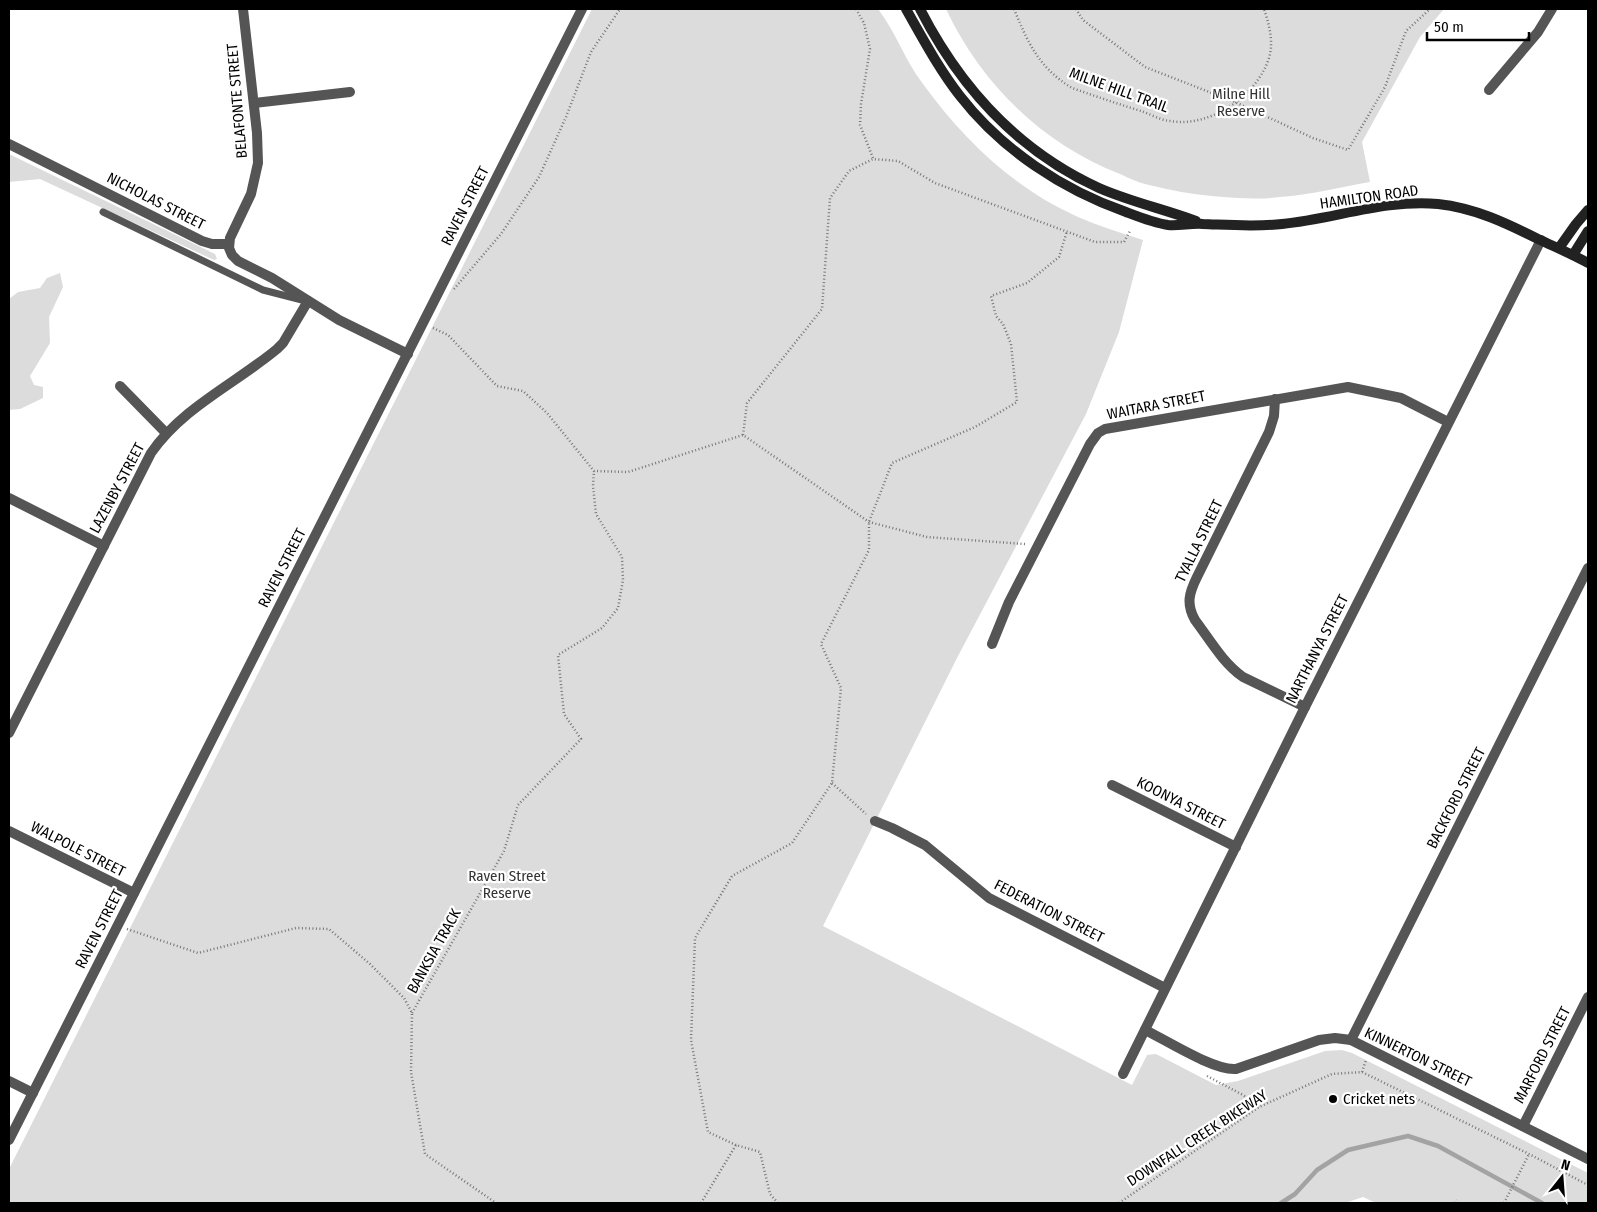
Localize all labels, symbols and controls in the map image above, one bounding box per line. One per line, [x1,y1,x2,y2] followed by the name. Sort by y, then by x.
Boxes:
[1427,10,1530,42] scale bar
[1434,18,1464,36] text: 50 m
[223,43,251,159] street label: BELAFONTE STREET
[1067,64,1171,116] street label: MILNE HILL TRAIL
[1212,85,1270,120] park label: Milne Hill Reserve
[437,163,493,249] street label: RAVEN STREET
[104,168,208,234] street label: NICHOLAS STREET
[1319,181,1419,213] street label: HAMILTON ROAD
[1105,387,1207,423] street label: WAITARA STREET
[86,440,148,536] street label: LAZENBY STREET
[1171,497,1227,585] street label: TYALLA STREET
[254,525,310,611] street label: RAVEN STREET
[1282,592,1352,706] street label: NARTHANYA STREET
[1423,744,1489,851] street label: BACKFORD STREET
[1134,773,1228,833] street label: KOONYA STREET
[28,817,128,881] street label: WALPOLE STREET
[468,867,546,902] park label: Raven Street Reserve
[991,876,1107,946] street label: FEDERATION STREET
[71,886,127,972] street label: RAVEN STREET
[403,905,465,997] street label: BANKSIA TRACK
[1510,1004,1574,1106] street label: MARFORD STREET
[1362,1023,1474,1091] street label: KINNERTON STREET
[1124,1086,1271,1190] street label: DOWNFALL CREEK BIKEWAY
[1343,1090,1415,1108] place label: Cricket nets
[1327,1093,1339,1105] marker: Cricket nets
[1537,1152,1587,1202] north arrow
[1559,1156,1572,1174] text: N

